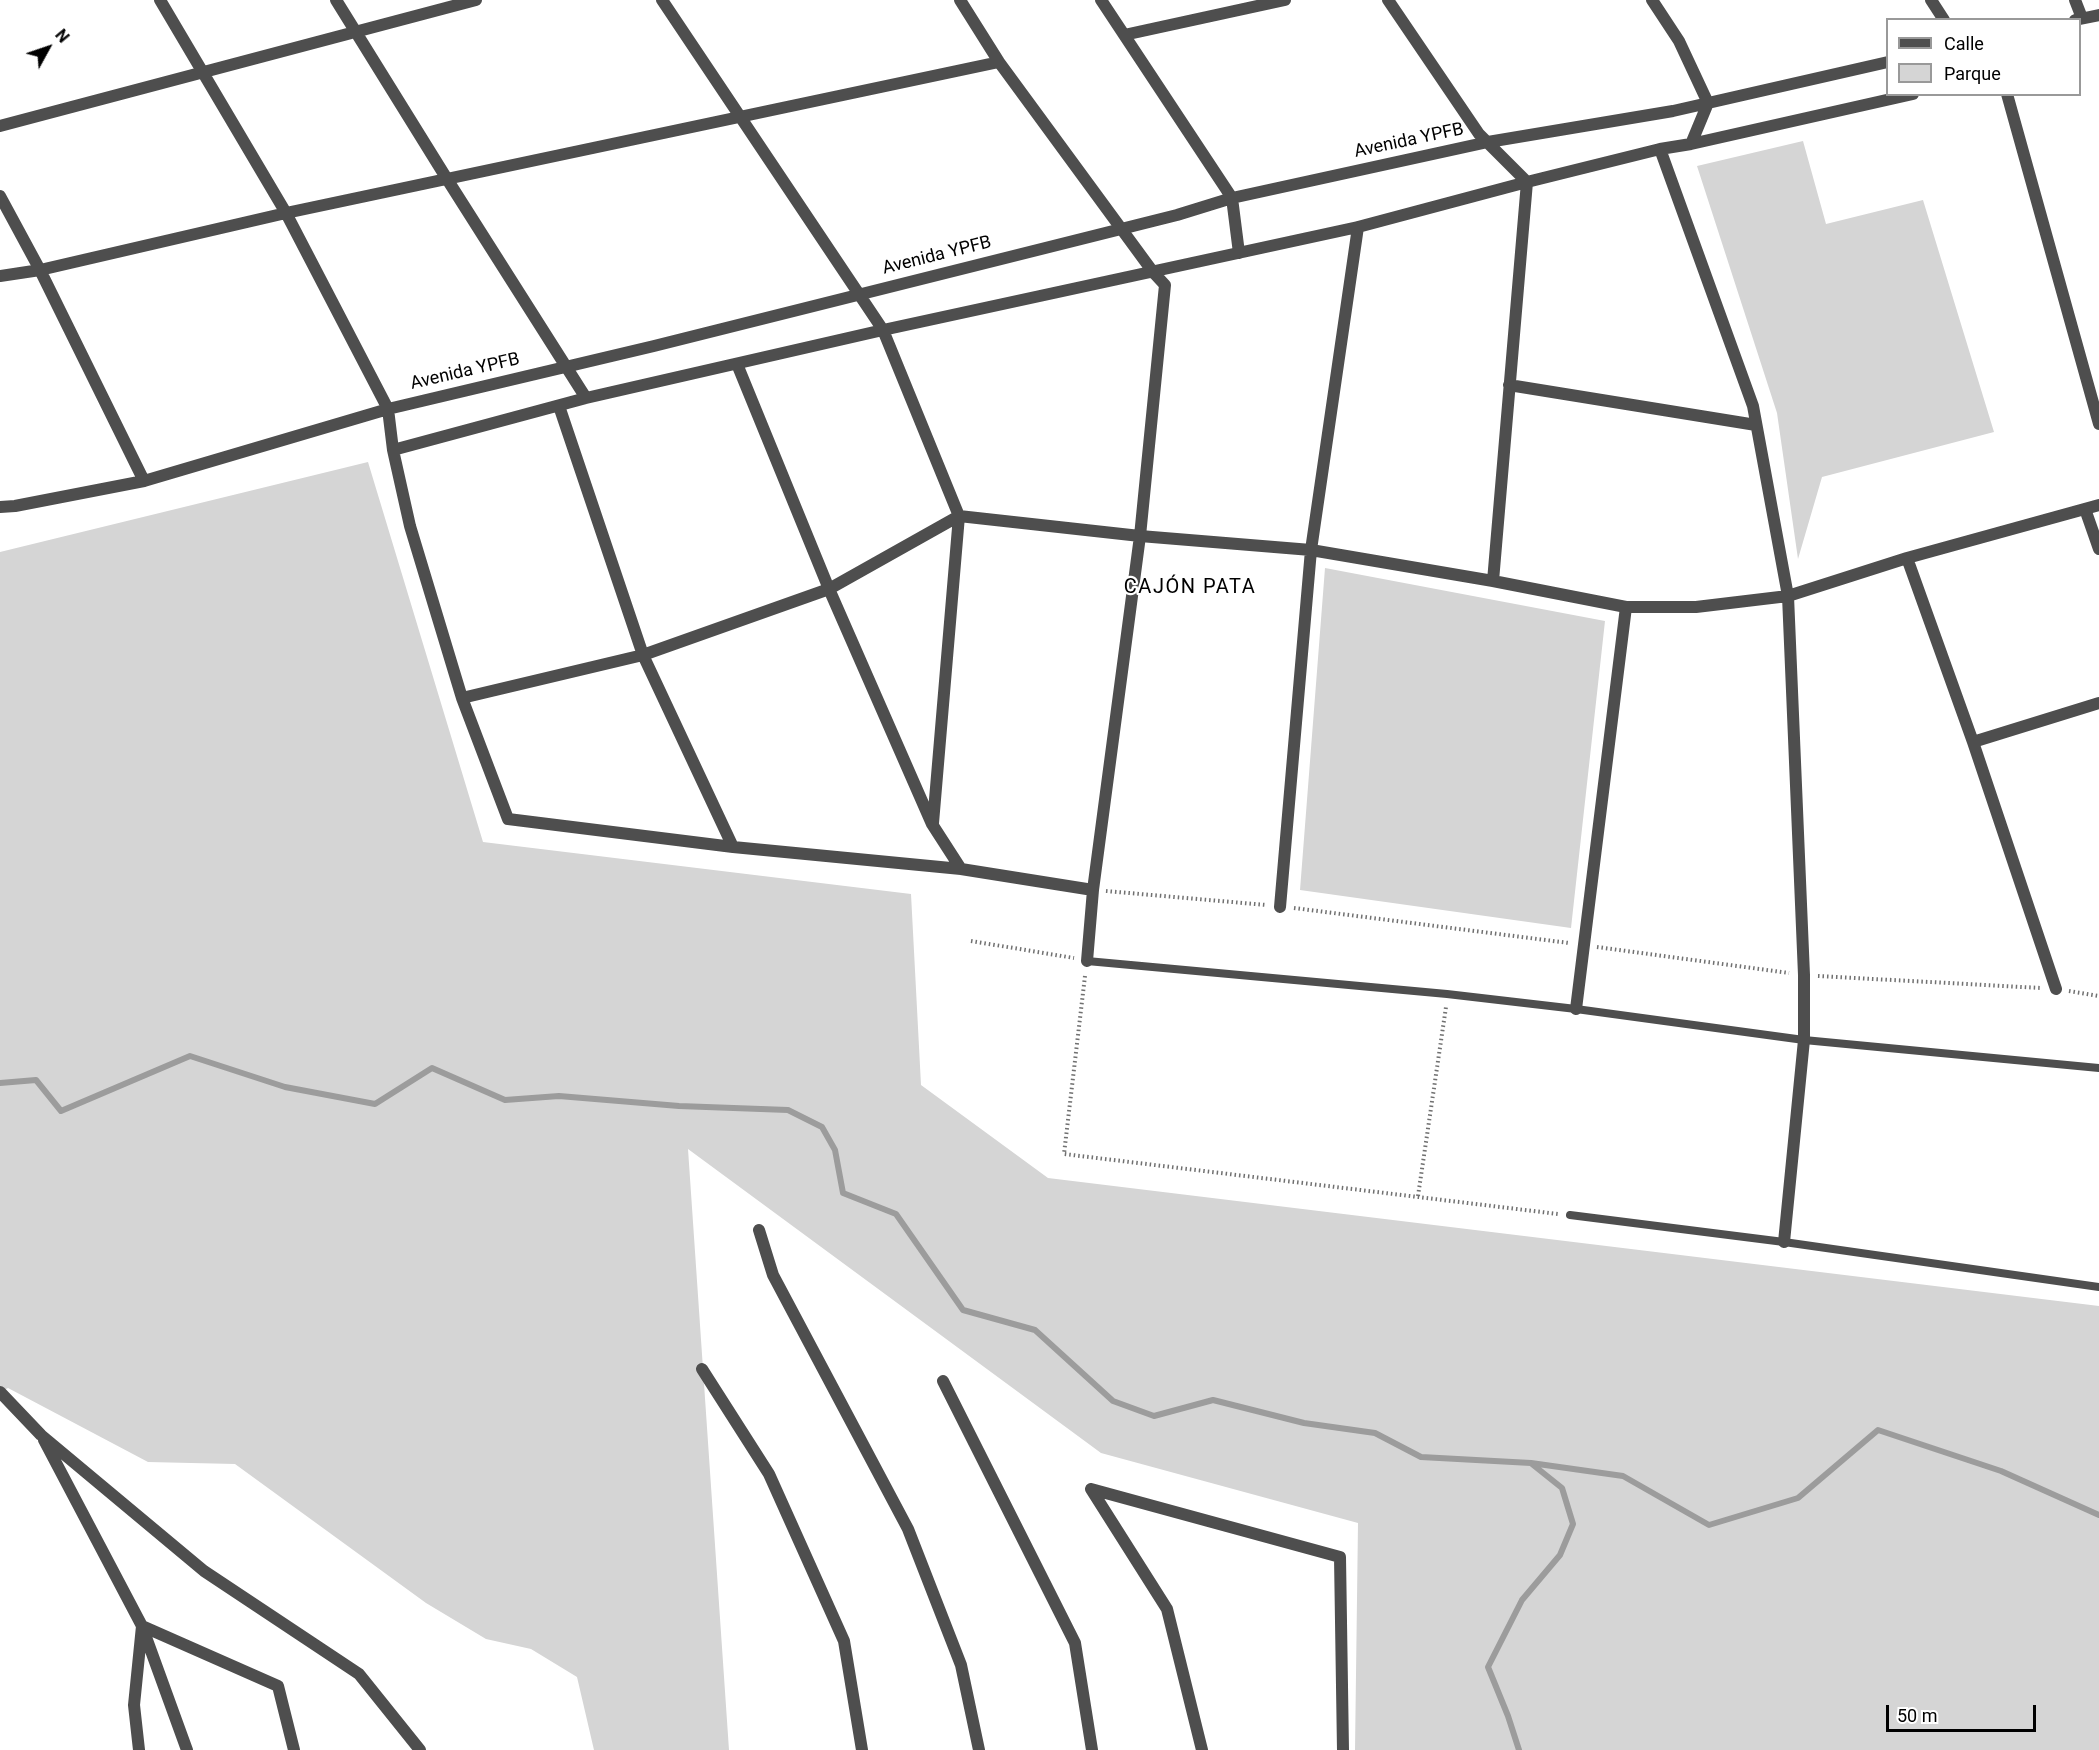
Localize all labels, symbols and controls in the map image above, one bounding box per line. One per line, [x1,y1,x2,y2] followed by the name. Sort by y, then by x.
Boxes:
[18,18,78,78] north arrow
[1886,18,2081,96] legend
[51,26,73,47] text: N
[1944,33,1984,54] text: Calle
[1944,63,2001,84] text: Parque
[1352,119,1466,163] street label: Avenida YPFB
[880,232,994,280] street label: Avenida YPFB
[408,349,522,395] street label: Avenida YPFB
[1124,576,1256,600] district label: CAJÓN PATA
[1889,1693,2039,1731] scale bar
[1897,1705,1937,1726] text: 50 m

